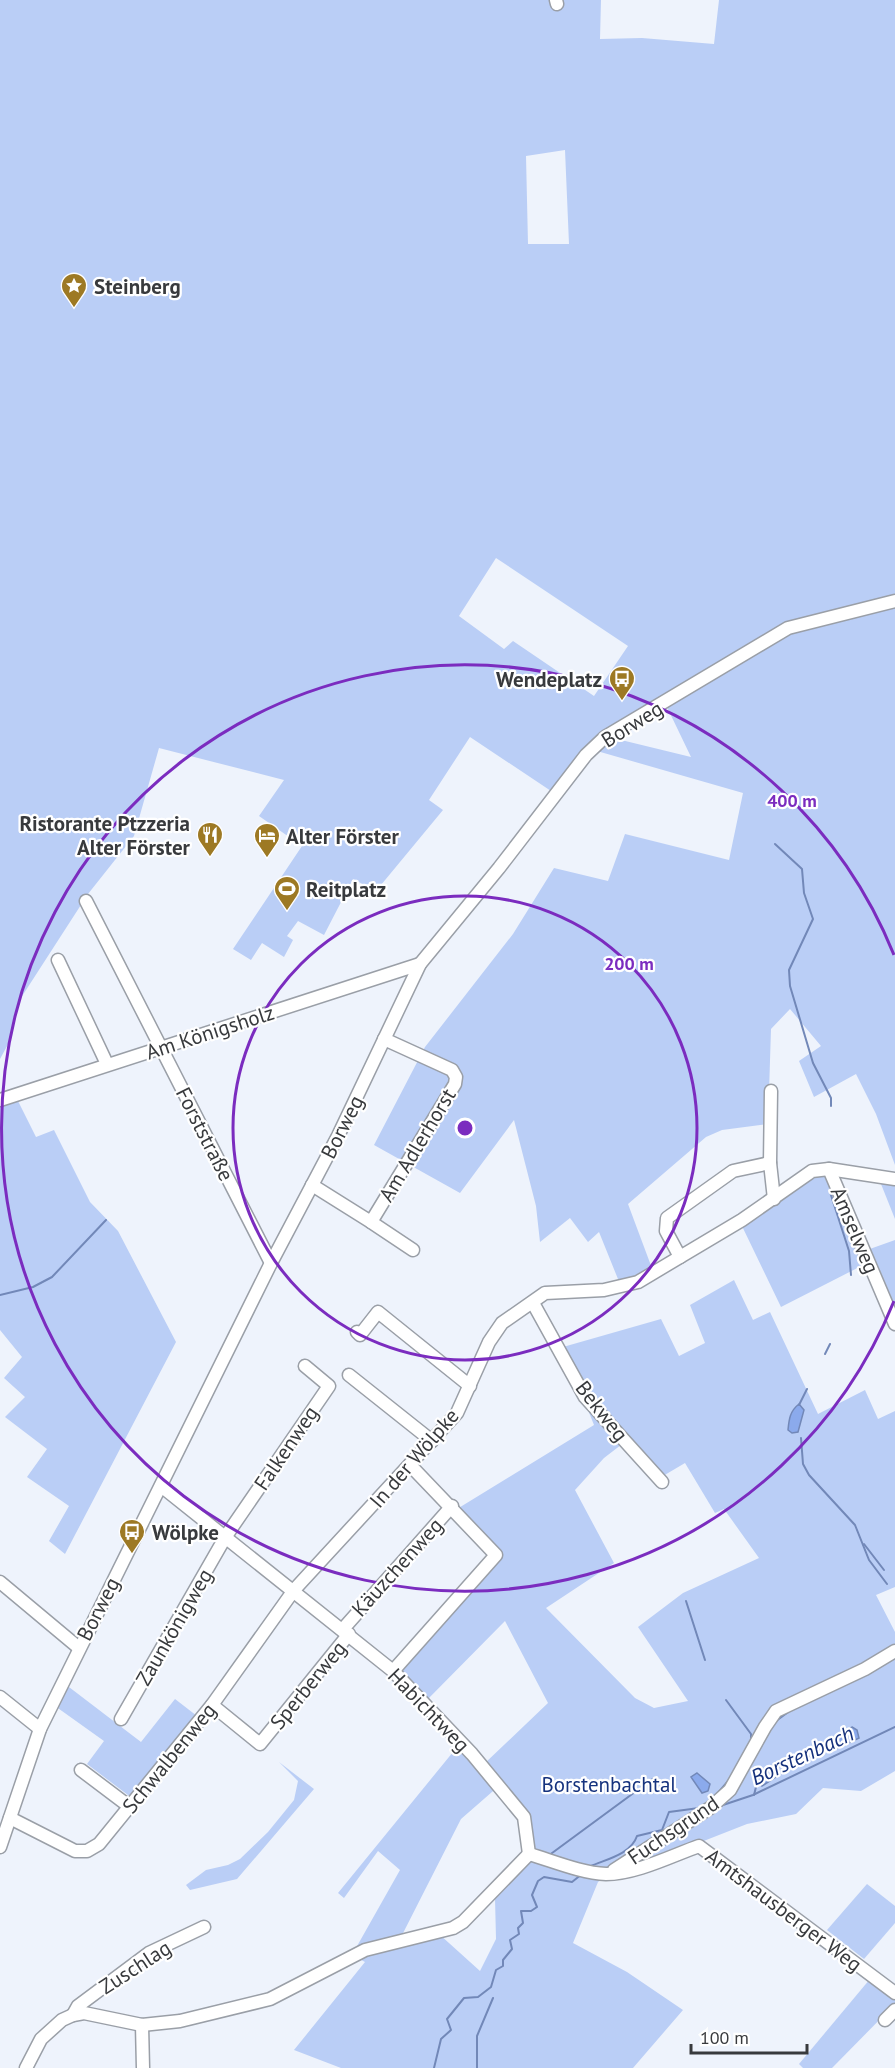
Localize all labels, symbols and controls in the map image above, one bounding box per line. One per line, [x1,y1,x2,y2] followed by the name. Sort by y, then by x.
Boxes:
[59,271,89,309] place icon: Steinberg
[94,273,181,300] place label: Steinberg
[607,664,637,702] bus stop icon: Wendeplatz
[496,666,602,693] place label: Wendeplatz
[596,695,668,753] street label: Borweg
[767,789,817,812] text: 400 m
[19,810,191,861] place label: Ristorante Ptzzeria Alter Förster
[195,820,225,858] restaurant icon: Ristorante Ptzzeria Alter Förster
[252,821,282,859] hotel icon: Alter Förster
[286,823,400,850] place label: Alter Förster
[272,874,302,912] sports icon: Reitplatz
[306,876,386,903] place label: Reitplatz
[604,952,654,975] text: 200 m
[142,999,278,1065] street label: Am Königsholz
[170,1082,240,1186] street label: Forststraße
[373,1083,461,1207] street label: Am Adlerhorst
[315,1091,369,1163] street label: Borweg
[455,1118,475,1138] centre of rings
[825,1182,885,1278] street label: Amselweg
[570,1375,634,1447] street label: Bekweg
[248,1401,324,1495] street label: Falkenweg
[363,1403,465,1513] street label: In der Wölpke
[346,1512,448,1622] street label: Käuzchenweg
[117,1517,147,1555] bus stop icon: Wölpke
[152,1519,219,1546] place label: Wölpke
[130,1564,218,1690] street label: Zaunkönigweg
[71,1573,125,1645] street label: Borweg
[264,1635,352,1735] street label: Sperberweg
[382,1662,476,1758] street label: Habichtweg
[116,1697,222,1819] street label: Schwalbenweg
[746,1719,858,1791] water label: Borstenbach
[542,1771,676,1798] park label: Borstenbachtal
[622,1790,724,1870] street label: Fuchsgrund
[700,1842,868,1978] street label: Amtshausberger Weg
[94,1934,176,2000] street label: Zuschlag
[691,2017,806,2055] scale bar
[700,2026,749,2049] text: 100 m

